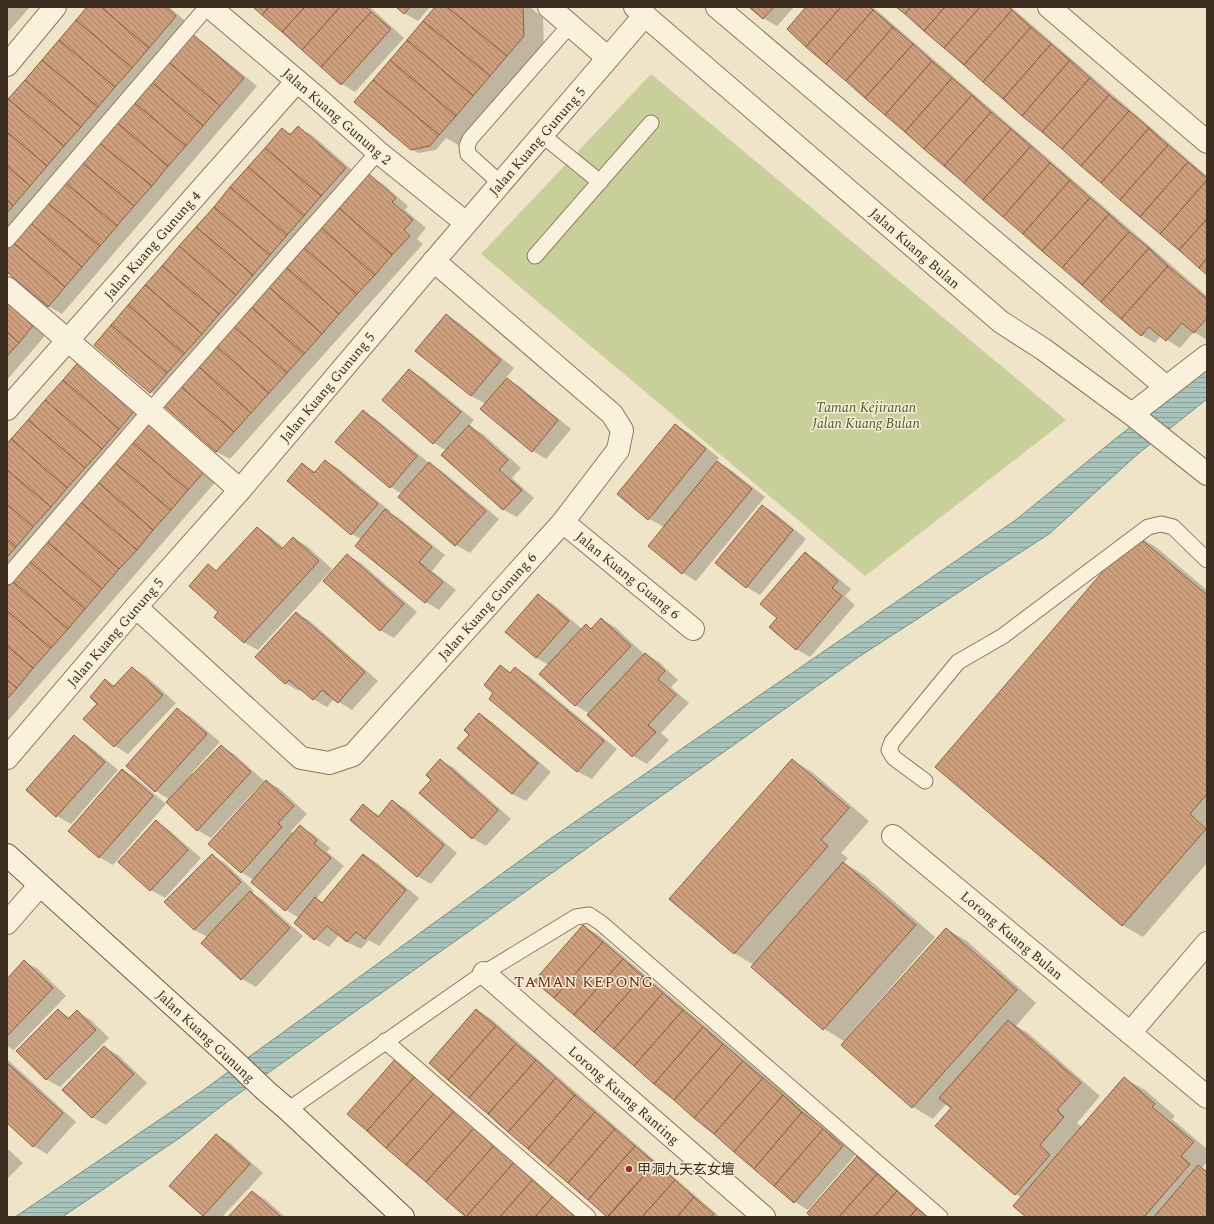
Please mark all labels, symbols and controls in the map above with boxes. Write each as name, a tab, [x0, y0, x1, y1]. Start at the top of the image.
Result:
street label: Jalan Kuang Gunung 2	[277, 63, 396, 170]
street label: Jalan Kuang Gunung 5	[484, 82, 591, 201]
street label: Jalan Kuang Gunung 4	[99, 186, 206, 305]
street label: Jalan Kuang Bulan	[865, 203, 965, 294]
street label: Jalan Kuang Gunung 5	[275, 327, 380, 447]
park label: Taman Kejiranan Jalan Kuang Bulan	[811, 397, 920, 434]
street label: Jalan Kuang Guang 6	[571, 526, 685, 624]
street label: Jalan Kuang Gunung 6	[433, 548, 542, 665]
street label: Jalan Kuang Gunung 5	[62, 573, 169, 692]
street label: Lorong Kuang Bulan	[956, 886, 1068, 985]
district label: TAMAN KEPONG	[514, 971, 654, 994]
street label: Jalan Kuang Gunung	[152, 985, 260, 1088]
street label: Lorong Kuang Ranting	[563, 1041, 684, 1150]
place label: 甲洞九天玄女壇	[637, 1159, 735, 1180]
marker: 甲洞九天玄女壇	[624, 1164, 634, 1174]

